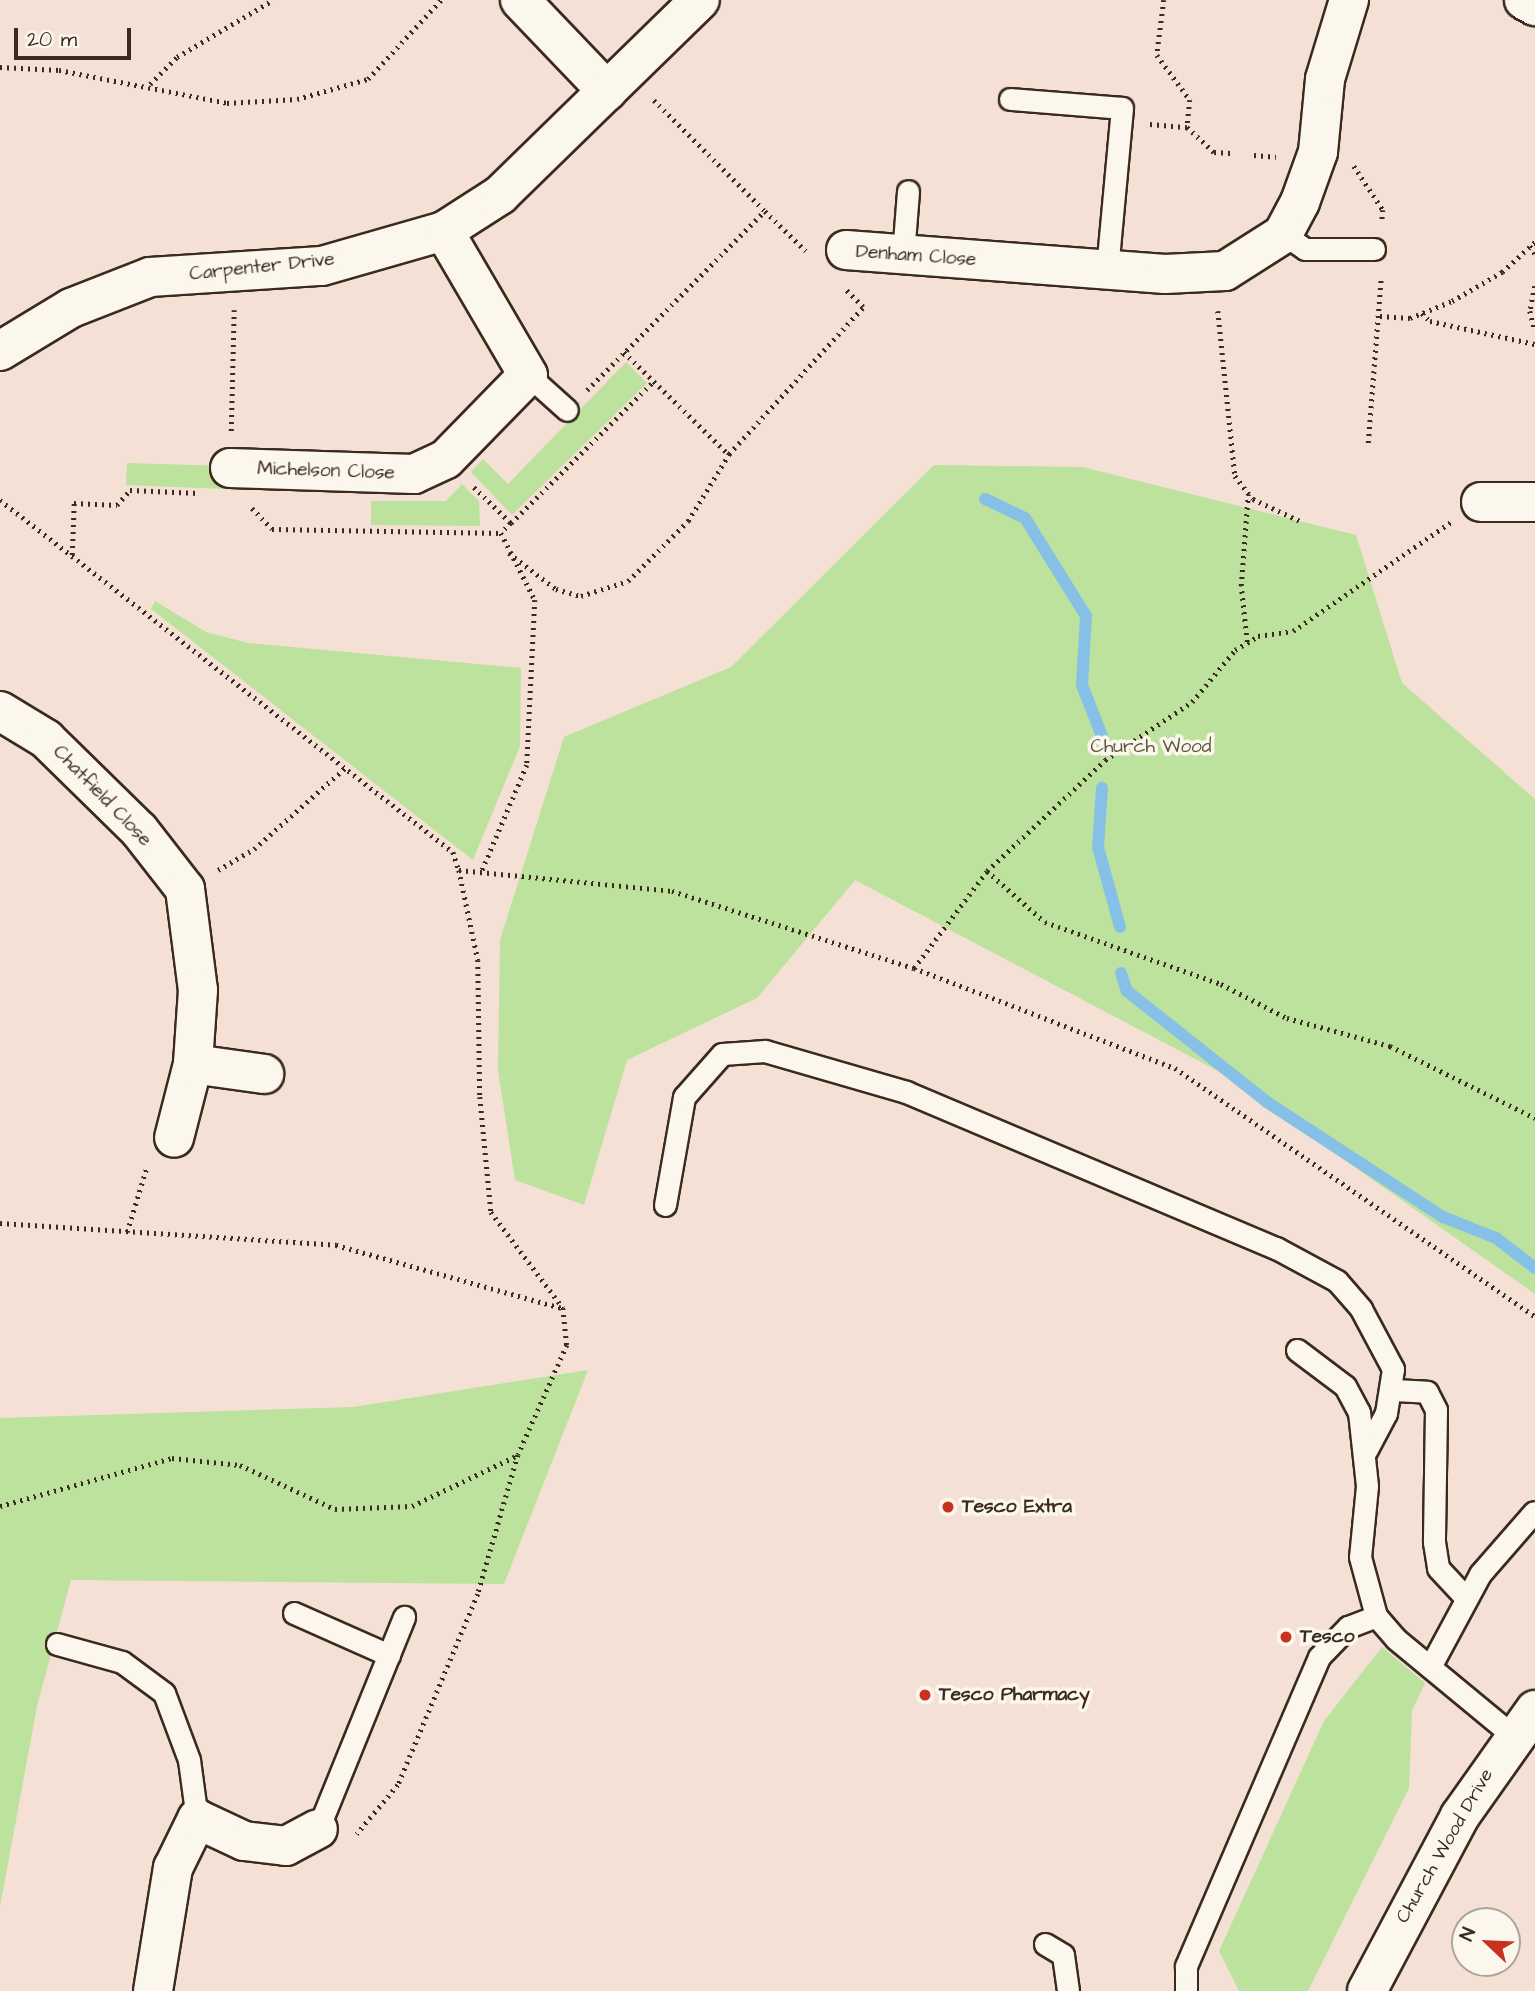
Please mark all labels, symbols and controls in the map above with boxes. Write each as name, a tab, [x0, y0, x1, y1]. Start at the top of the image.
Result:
scale bar	[18, 14, 135, 58]
text: 20 m	[27, 25, 77, 54]
street label: Denham Close	[855, 240, 977, 272]
street label: Carpenter Drive	[188, 248, 336, 286]
street label: Michelson Close	[257, 457, 395, 485]
park label: Church Wood	[1090, 736, 1212, 758]
street label: Chatfield Close	[48, 741, 156, 851]
place label: Tesco Extra	[962, 1496, 1072, 1518]
marker: Tesco Extra	[940, 1499, 956, 1515]
place label: Tesco	[1300, 1626, 1354, 1648]
marker: Tesco	[1278, 1629, 1294, 1645]
place label: Tesco Pharmacy	[939, 1684, 1090, 1706]
marker: Tesco Pharmacy	[917, 1687, 933, 1703]
street label: Church Wood Drive	[1392, 1765, 1498, 1927]
north arrow	[1451, 1907, 1521, 1977]
text: N	[1453, 1924, 1483, 1945]

